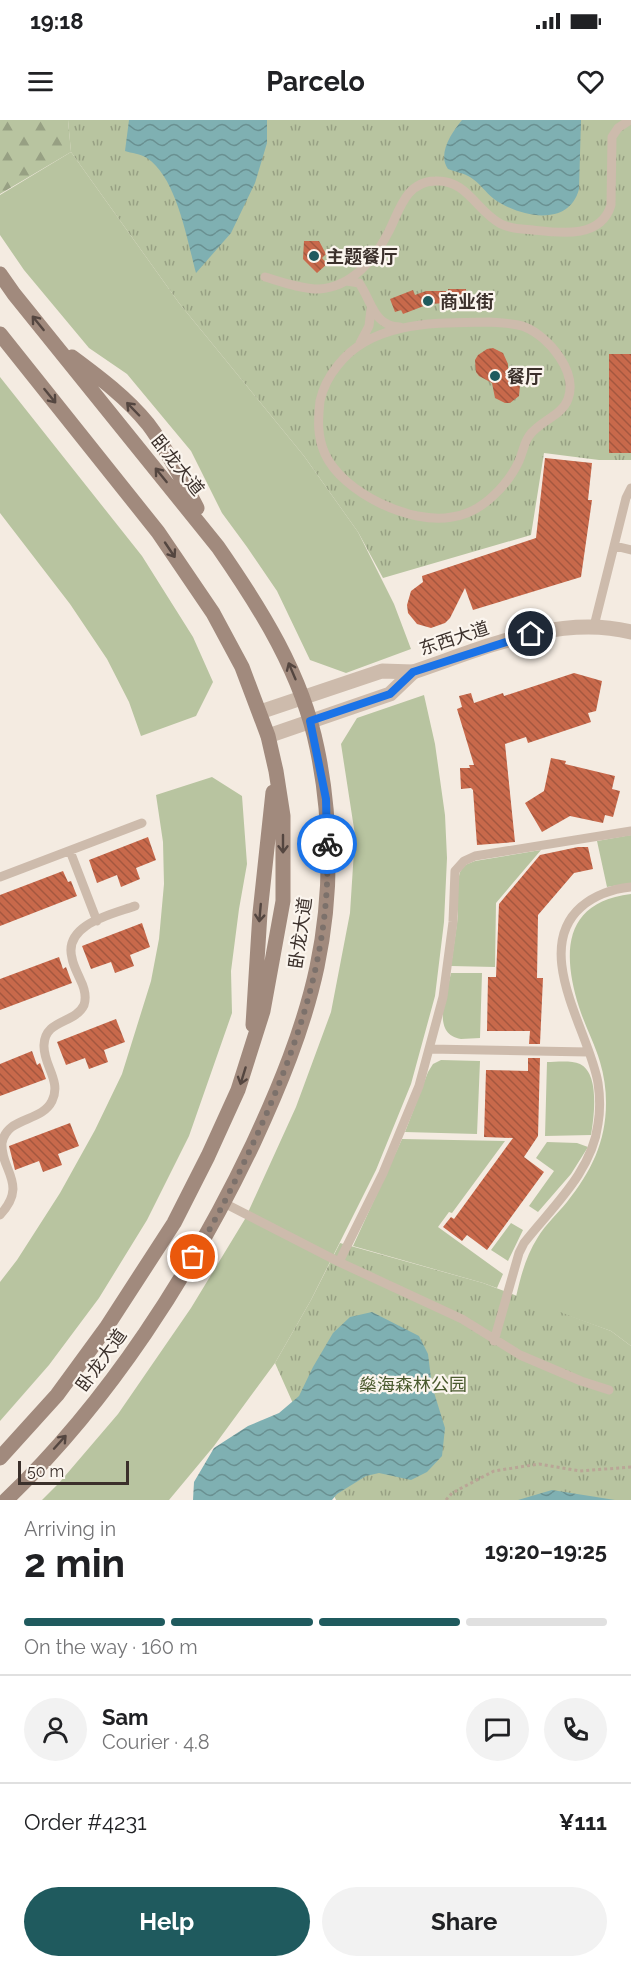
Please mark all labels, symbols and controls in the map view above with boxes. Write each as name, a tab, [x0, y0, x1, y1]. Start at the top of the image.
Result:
text: 19:18	[30, 8, 83, 34]
icon: menu	[24, 65, 57, 98]
icon: heart	[574, 65, 607, 98]
text: Parcelo	[266, 66, 365, 97]
place label: 主题餐厅	[326, 246, 398, 267]
marker: 主题餐厅	[307, 249, 321, 263]
place label: 商业街	[440, 291, 494, 312]
marker: 商业街	[421, 294, 435, 308]
one-way arrow	[31, 316, 44, 332]
place label: 餐厅	[507, 366, 543, 387]
marker: 餐厅	[488, 369, 502, 383]
one-way arrow	[43, 388, 56, 404]
one-way arrow	[125, 401, 140, 416]
street label: 卧龙大道	[147, 430, 209, 500]
one-way arrow	[154, 468, 168, 483]
one-way arrow	[164, 541, 176, 557]
pin	[505, 608, 556, 659]
street label: 东西大道	[417, 617, 491, 659]
icon: home	[514, 617, 547, 650]
one-way arrow	[285, 663, 297, 681]
courier	[297, 814, 357, 874]
icon: bike	[311, 828, 344, 861]
one-way arrow	[277, 833, 289, 853]
street label: 卧龙大道	[285, 896, 315, 970]
one-way arrow	[254, 902, 265, 922]
one-way arrow	[237, 1066, 248, 1085]
pin	[167, 1231, 218, 1282]
icon: bag	[176, 1240, 209, 1273]
street label: 卧龙大道	[71, 1325, 131, 1395]
park label: 燊海森林公园	[359, 1374, 467, 1395]
one-way arrow	[53, 1435, 67, 1450]
scale bar	[18, 1458, 129, 1486]
text: 50 m	[27, 1462, 64, 1481]
text: Arriving in	[24, 1517, 116, 1541]
text: 19:20–19:25	[485, 1538, 607, 1564]
text: 2 min	[24, 1540, 125, 1586]
text: On the way · 160 m	[24, 1635, 198, 1659]
button: person	[24, 1698, 87, 1761]
button: chat	[466, 1698, 529, 1761]
button: phone	[544, 1698, 607, 1761]
text: Sam	[102, 1704, 149, 1730]
text: Courier · 4.8	[102, 1730, 210, 1754]
text: Order #4231	[24, 1809, 147, 1835]
text: ¥111	[559, 1809, 607, 1835]
button: Help	[24, 1887, 310, 1956]
button: Share	[322, 1887, 607, 1956]

